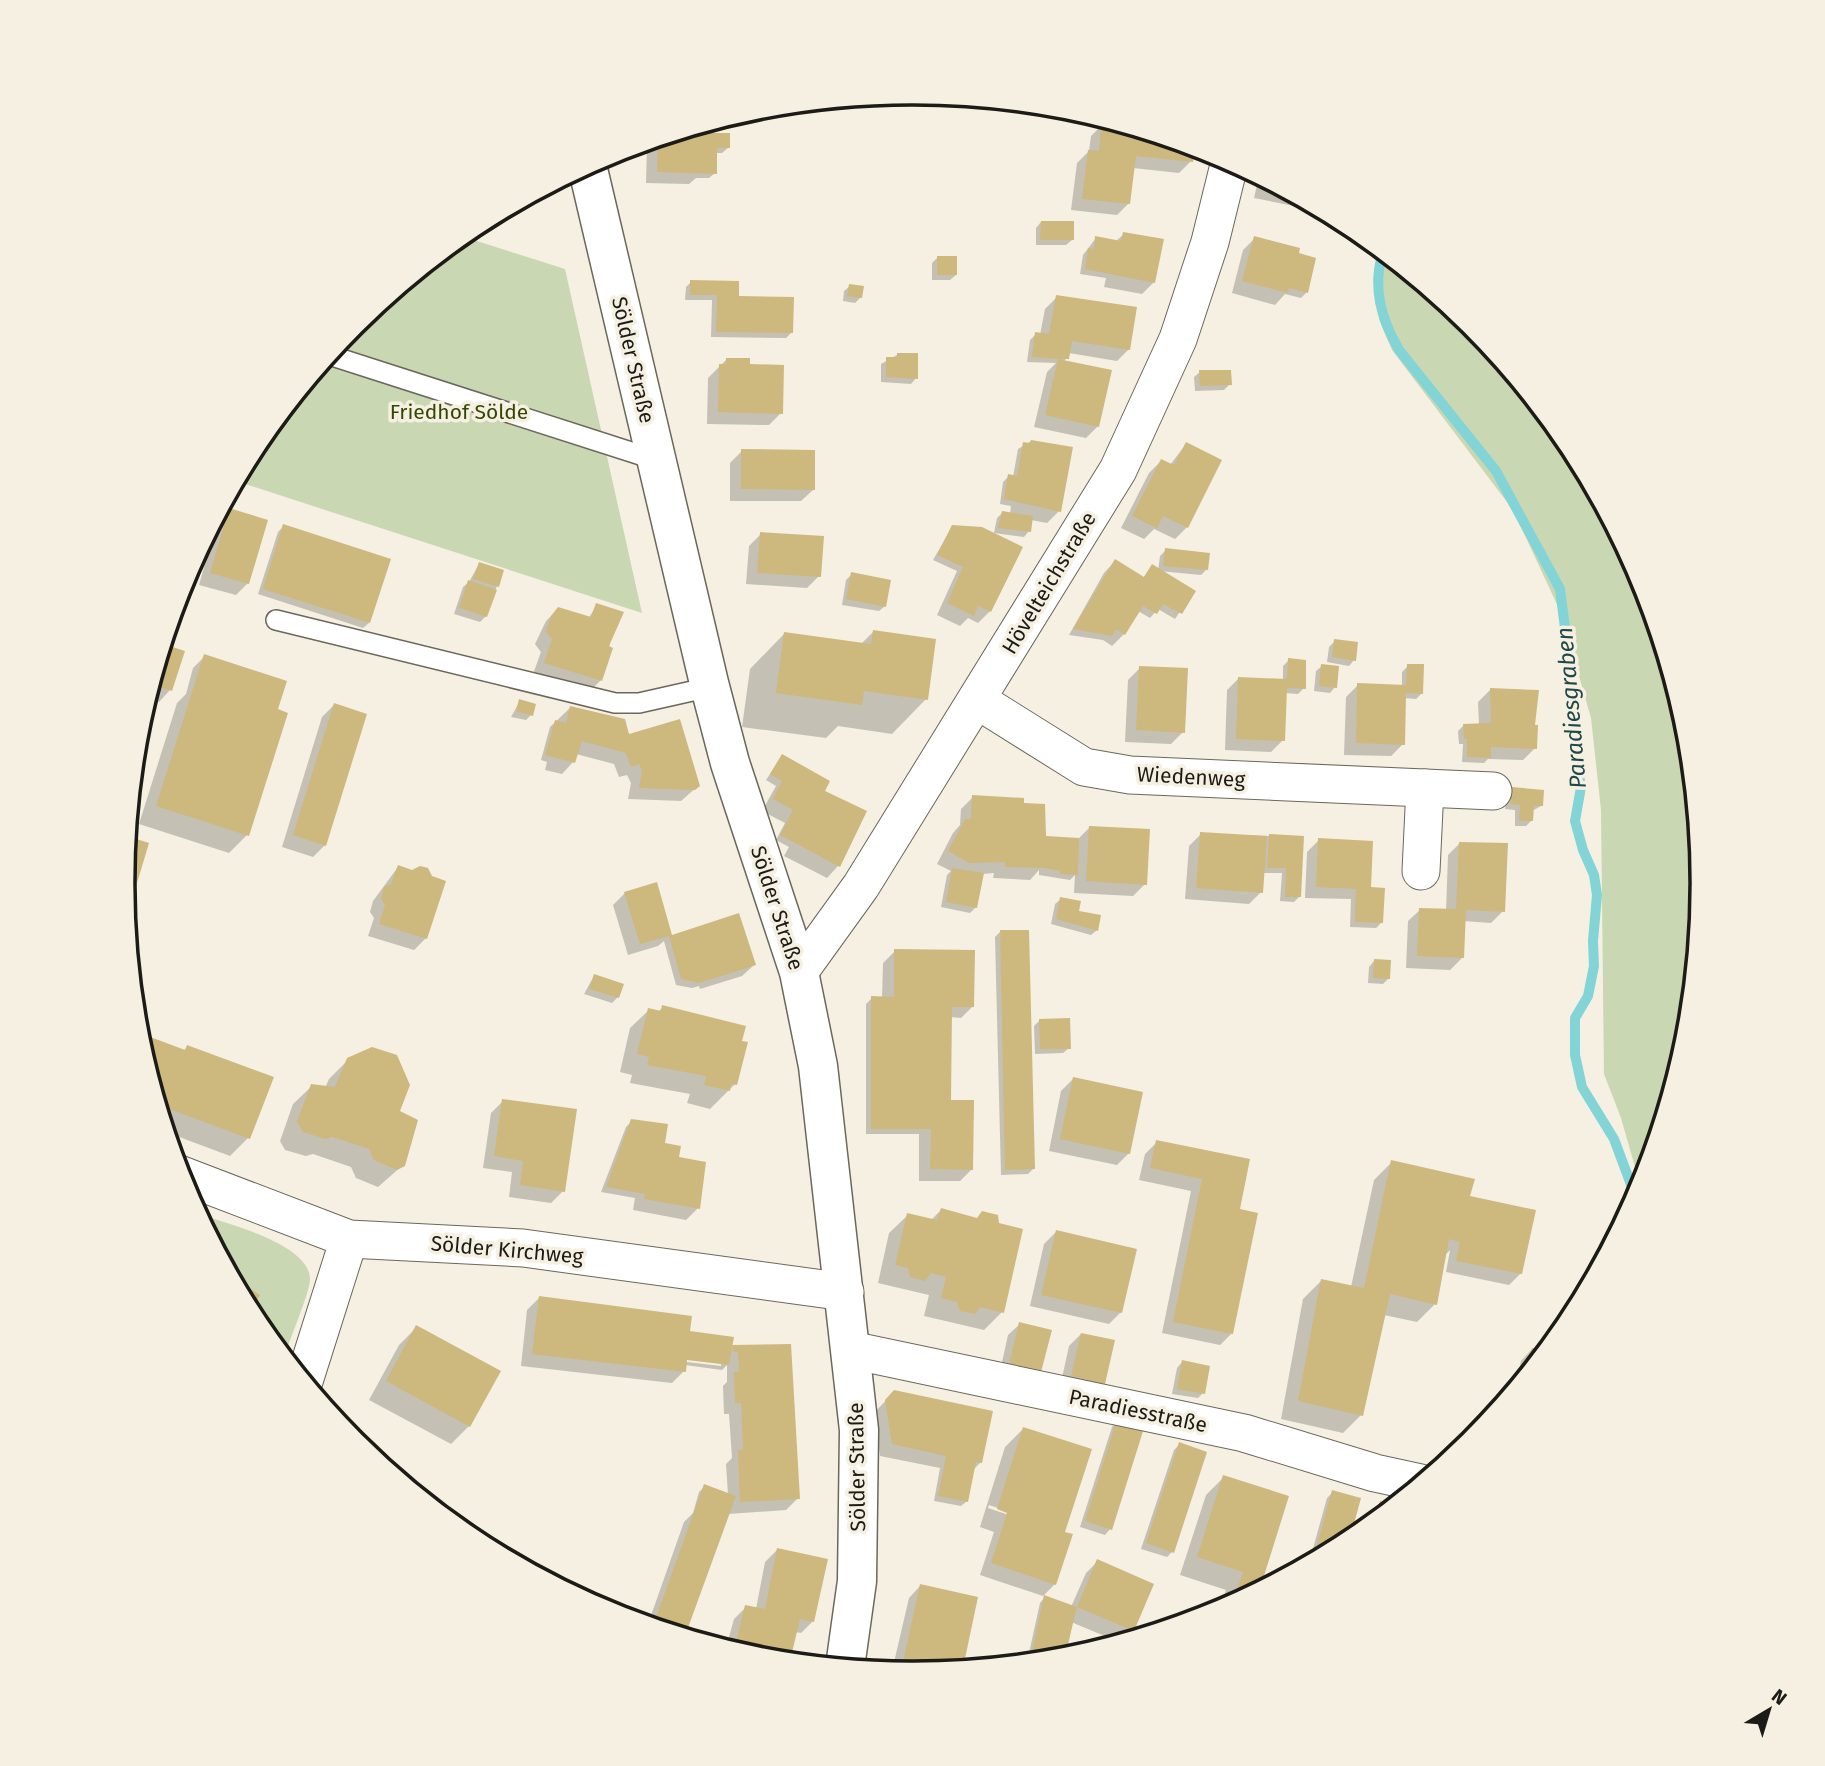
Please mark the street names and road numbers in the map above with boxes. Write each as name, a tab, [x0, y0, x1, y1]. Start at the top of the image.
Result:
street label: Sölder Straße	[606, 294, 660, 426]
street label: Hövelteichstraße	[996, 507, 1102, 659]
street label: Wiedenweg	[1136, 761, 1246, 793]
street label: Sölder Straße	[745, 843, 809, 973]
street label: Sölder Kirchweg	[430, 1230, 584, 1270]
street label: Paradiesstraße	[1066, 1384, 1210, 1438]
street label: Sölder Straße	[843, 1402, 871, 1532]

